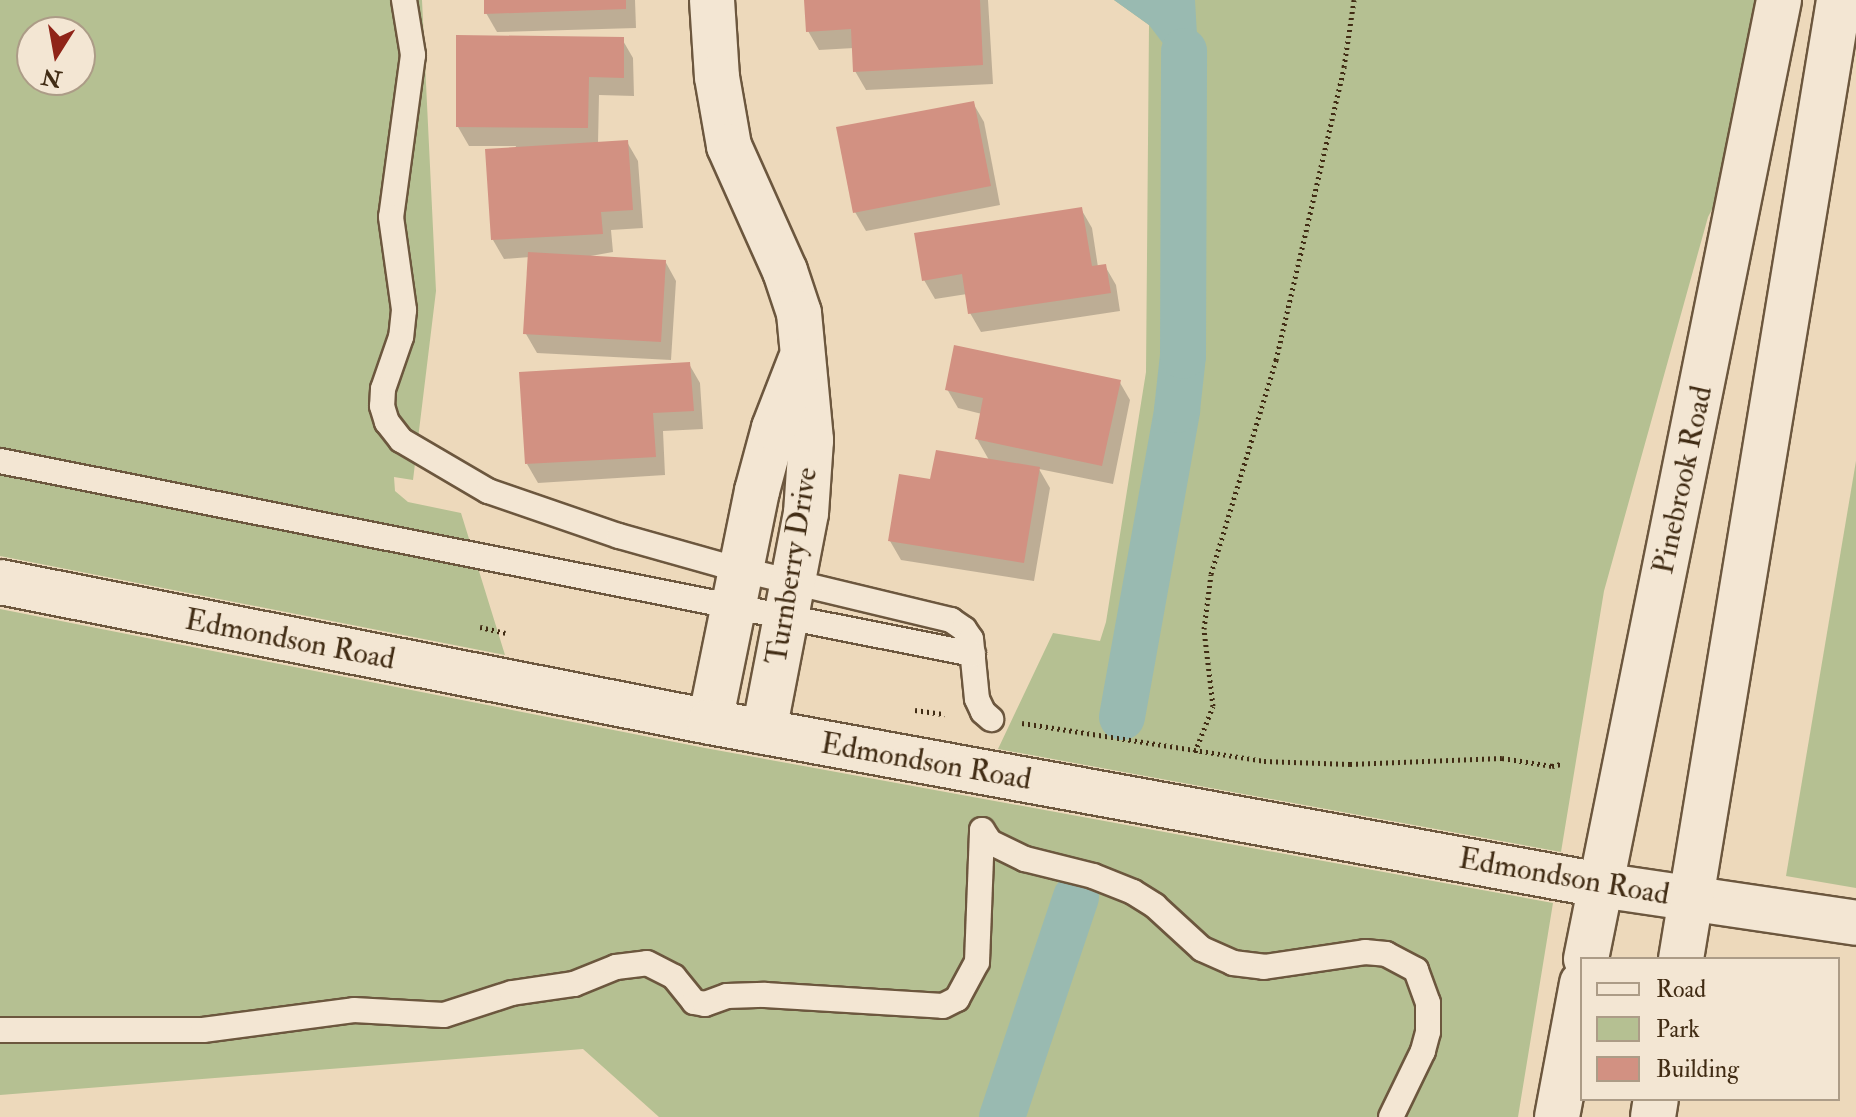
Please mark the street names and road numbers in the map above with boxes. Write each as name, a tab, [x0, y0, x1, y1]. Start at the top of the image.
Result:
street label: Pinebrook Road	[1646, 383, 1720, 577]
street label: Turnberry Drive	[759, 465, 825, 667]
street label: Edmondson Road	[182, 602, 398, 678]
street label: Edmondson Road	[818, 726, 1034, 798]
street label: Edmondson Road	[1456, 841, 1672, 913]

